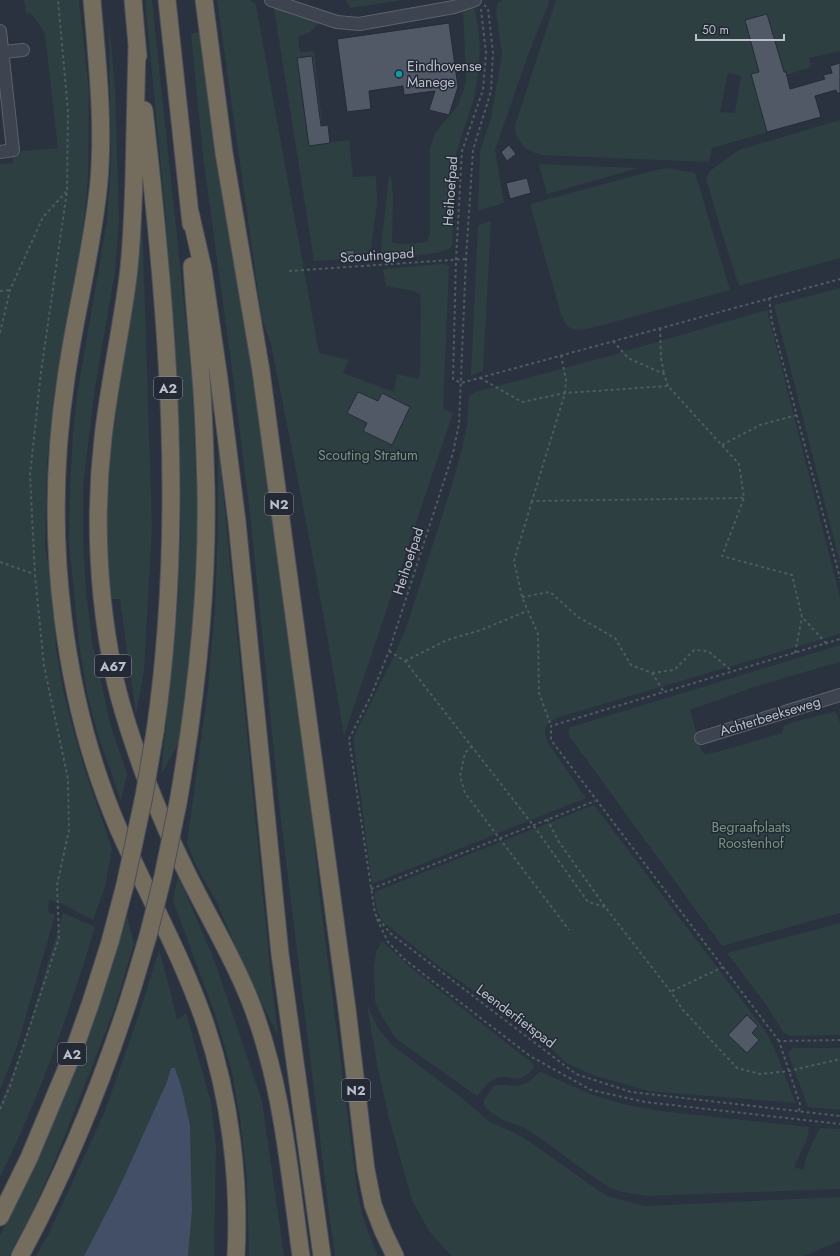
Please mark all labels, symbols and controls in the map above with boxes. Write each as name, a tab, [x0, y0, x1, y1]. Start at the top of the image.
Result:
scale bar	[696, 16, 784, 42]
text: 50 m	[702, 21, 729, 39]
place label: Eindhovense Manege	[407, 56, 482, 92]
marker: Eindhovense Manege	[394, 69, 404, 79]
street label: Heihoefpad	[438, 156, 462, 226]
street label: Scoutingpad	[339, 242, 415, 268]
road number: A2	[154, 377, 182, 399]
park label: Scouting Stratum	[318, 445, 418, 465]
road number: N2	[265, 493, 293, 515]
street label: Heihoefpad	[388, 525, 428, 597]
road number: A67	[95, 655, 131, 677]
street label: Achterbeekseweg	[717, 691, 823, 741]
park label: Begraafplaats Roostenhof	[712, 817, 791, 853]
street label: Leenderfietspad	[472, 980, 560, 1052]
road number: A2	[58, 1043, 86, 1065]
road number: N2	[342, 1079, 370, 1101]

